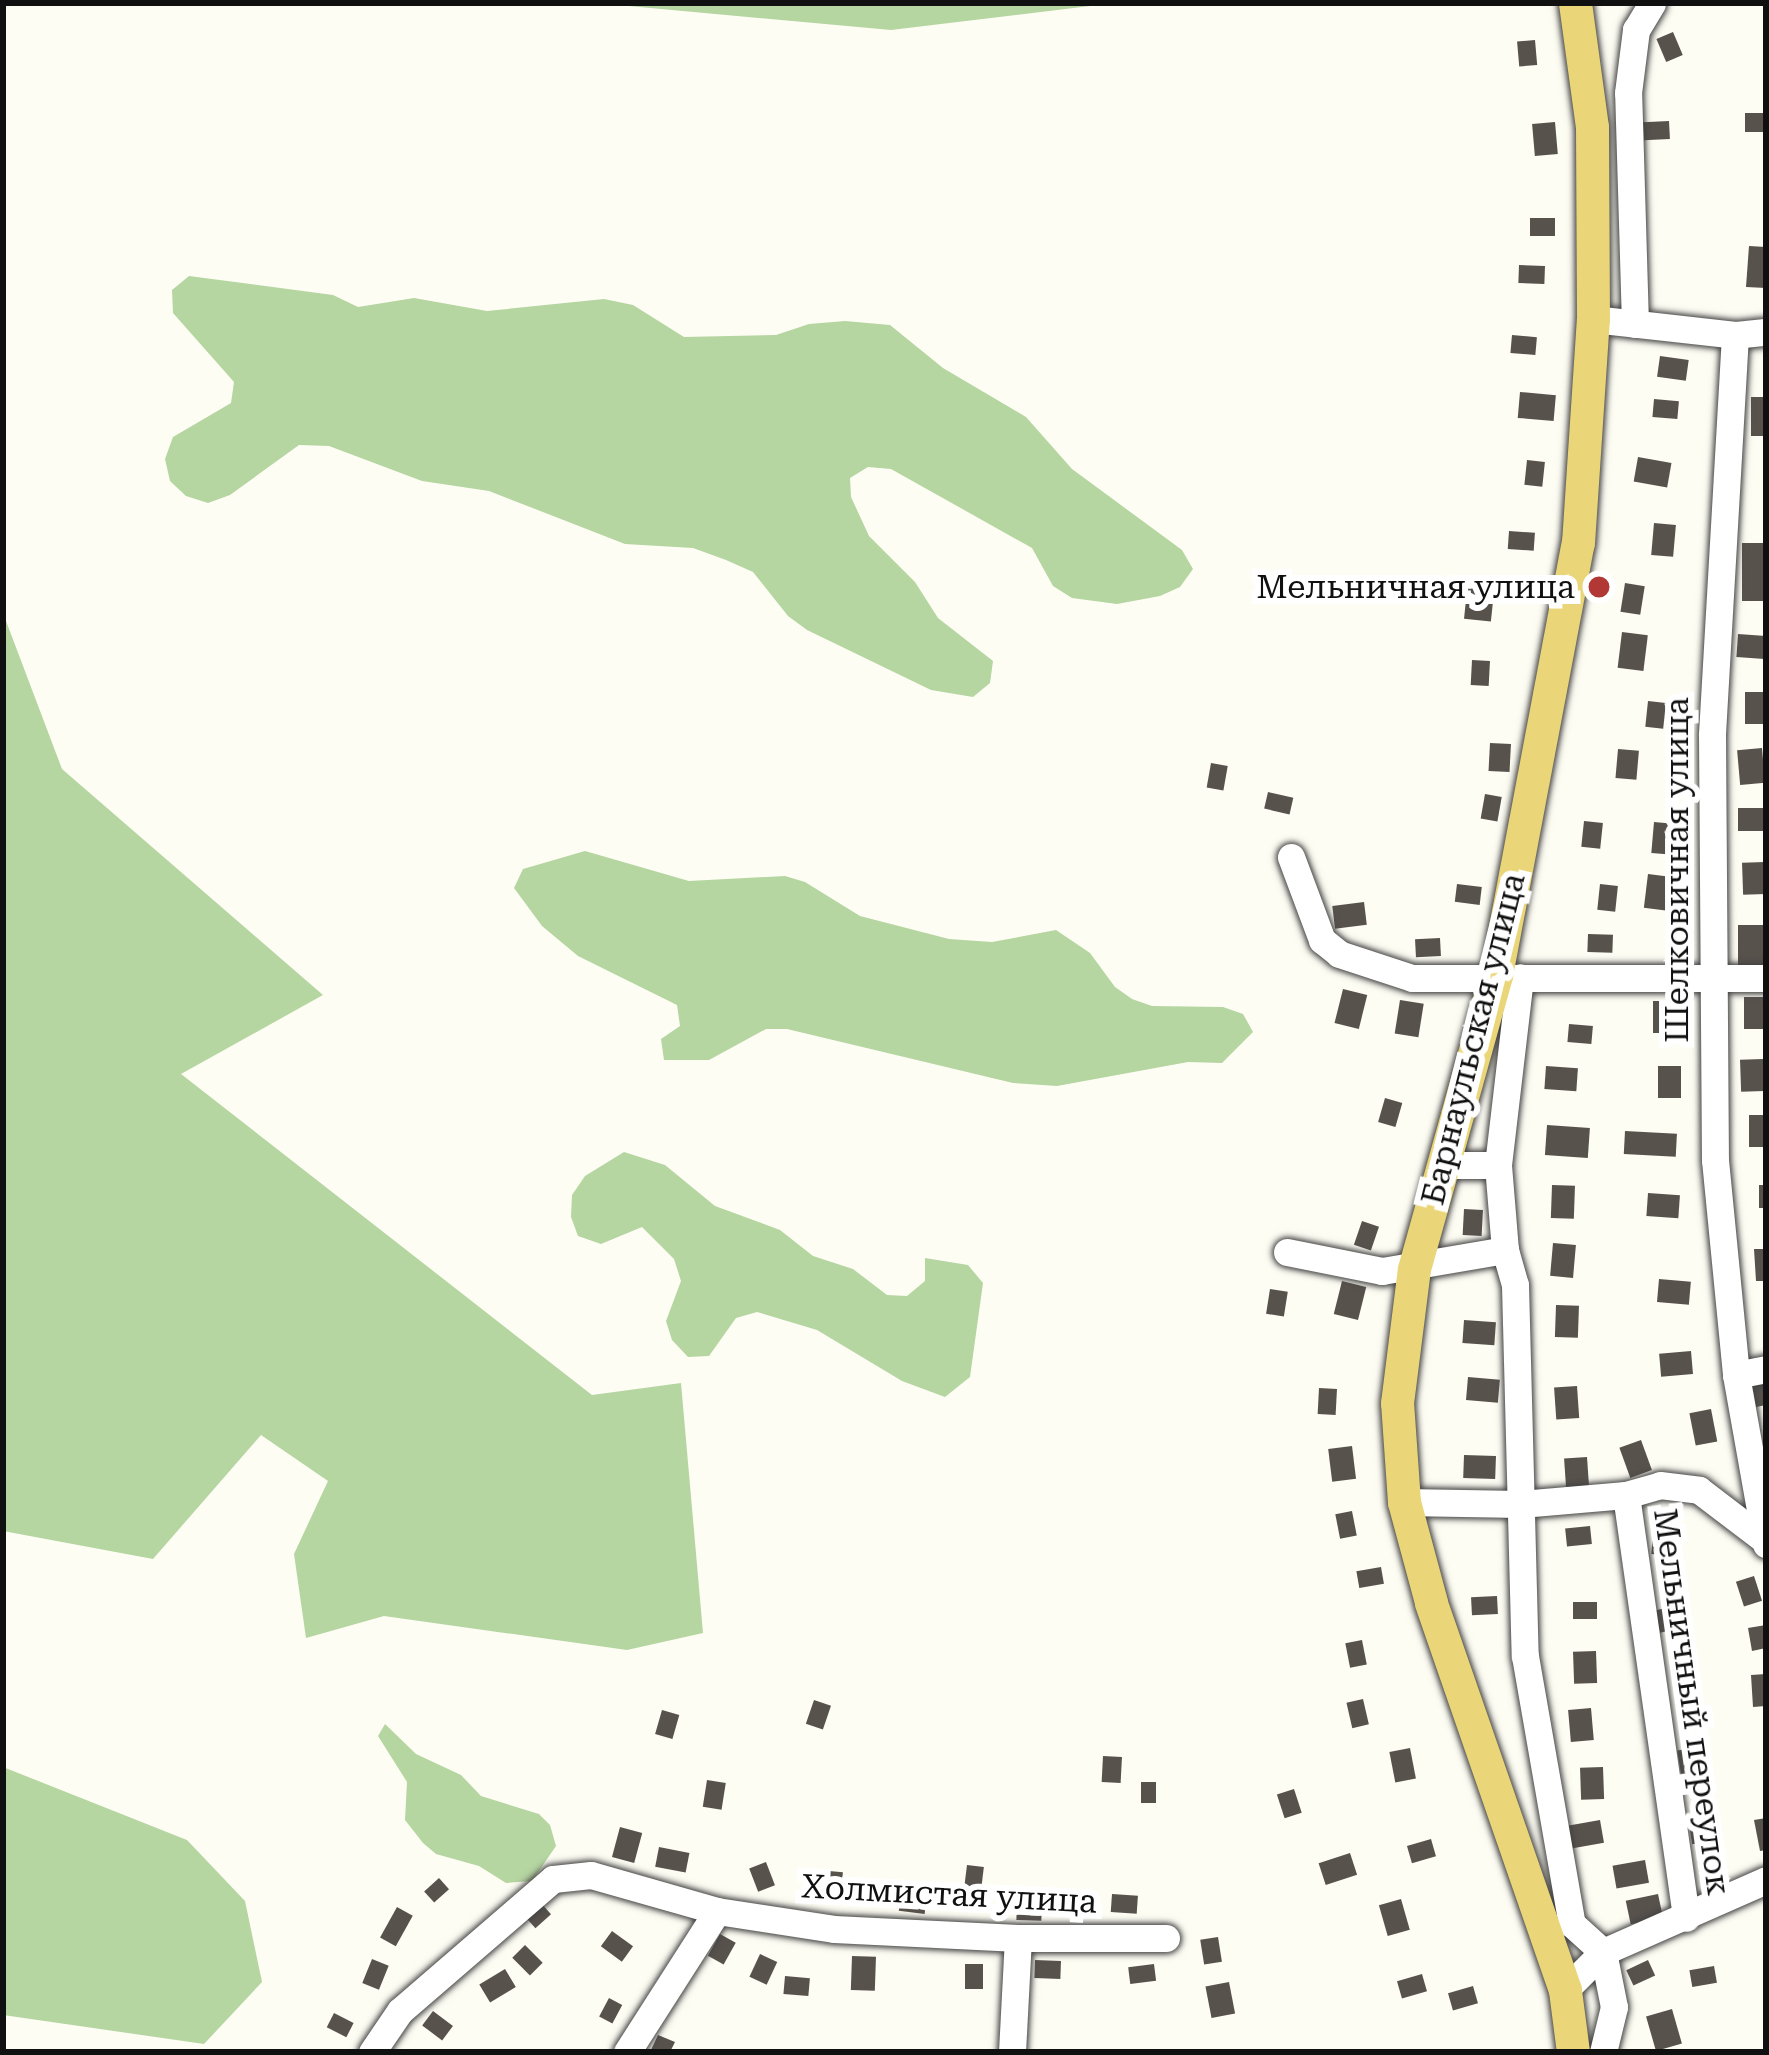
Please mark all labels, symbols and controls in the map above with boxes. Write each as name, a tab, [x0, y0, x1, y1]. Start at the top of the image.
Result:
place label: Мельничная улица	[1256, 567, 1575, 607]
marker: Мельничная улица	[1586, 574, 1612, 600]
street label: Шелковичная улица	[1657, 697, 1697, 1043]
street label: Барнаульская улица	[1413, 869, 1533, 1209]
street label: Мельничный переулок	[1645, 1506, 1739, 1898]
street label: Холмистая улица	[800, 1866, 1098, 1922]

